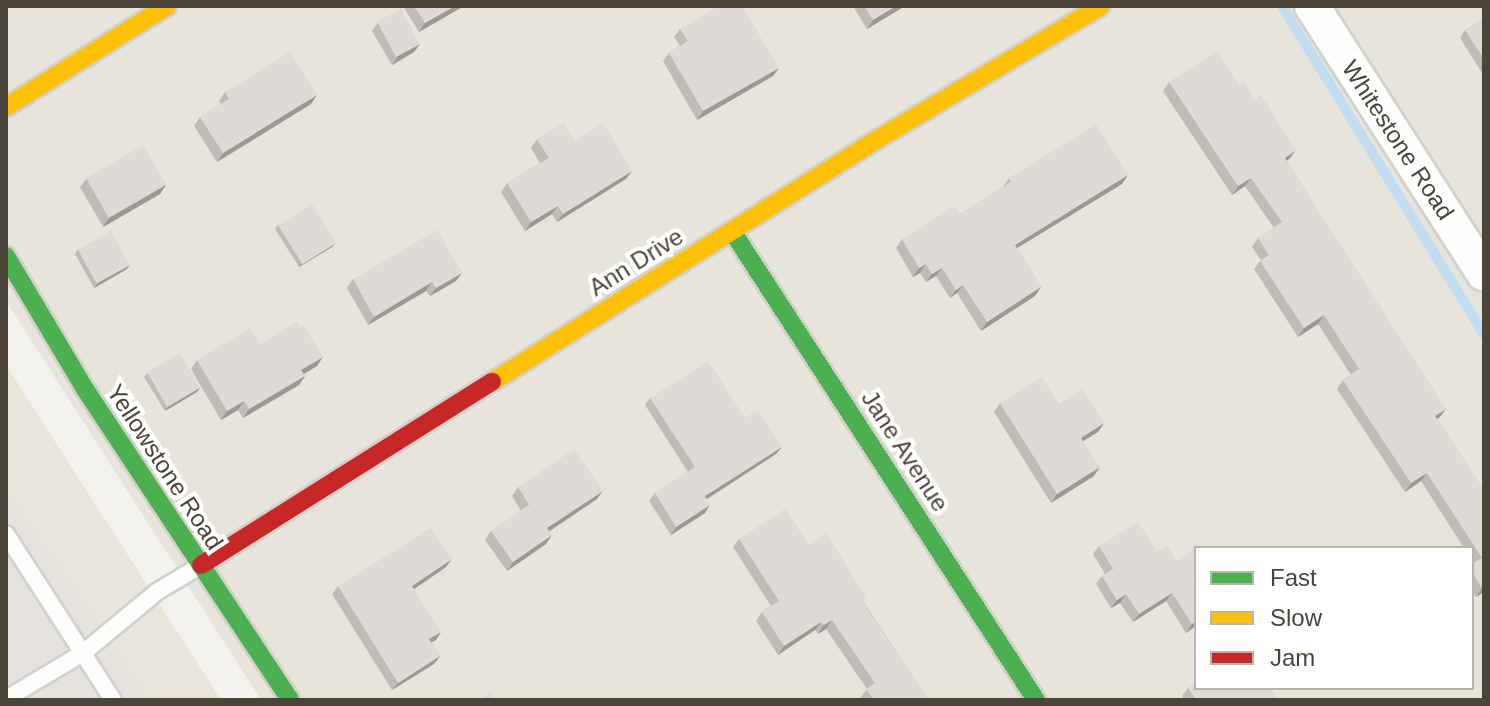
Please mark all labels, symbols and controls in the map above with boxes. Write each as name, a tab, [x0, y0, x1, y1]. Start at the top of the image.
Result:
street label: Whitestone Road	[1336, 55, 1460, 225]
street label: Ann Drive	[584, 222, 688, 302]
street label: Yellowstone Road	[101, 379, 229, 555]
street label: Jane Avenue	[855, 385, 955, 517]
legend	[1194, 546, 1474, 690]
text: Fast	[1270, 564, 1317, 591]
text: Slow	[1270, 604, 1322, 631]
text: Jam	[1270, 644, 1315, 671]

